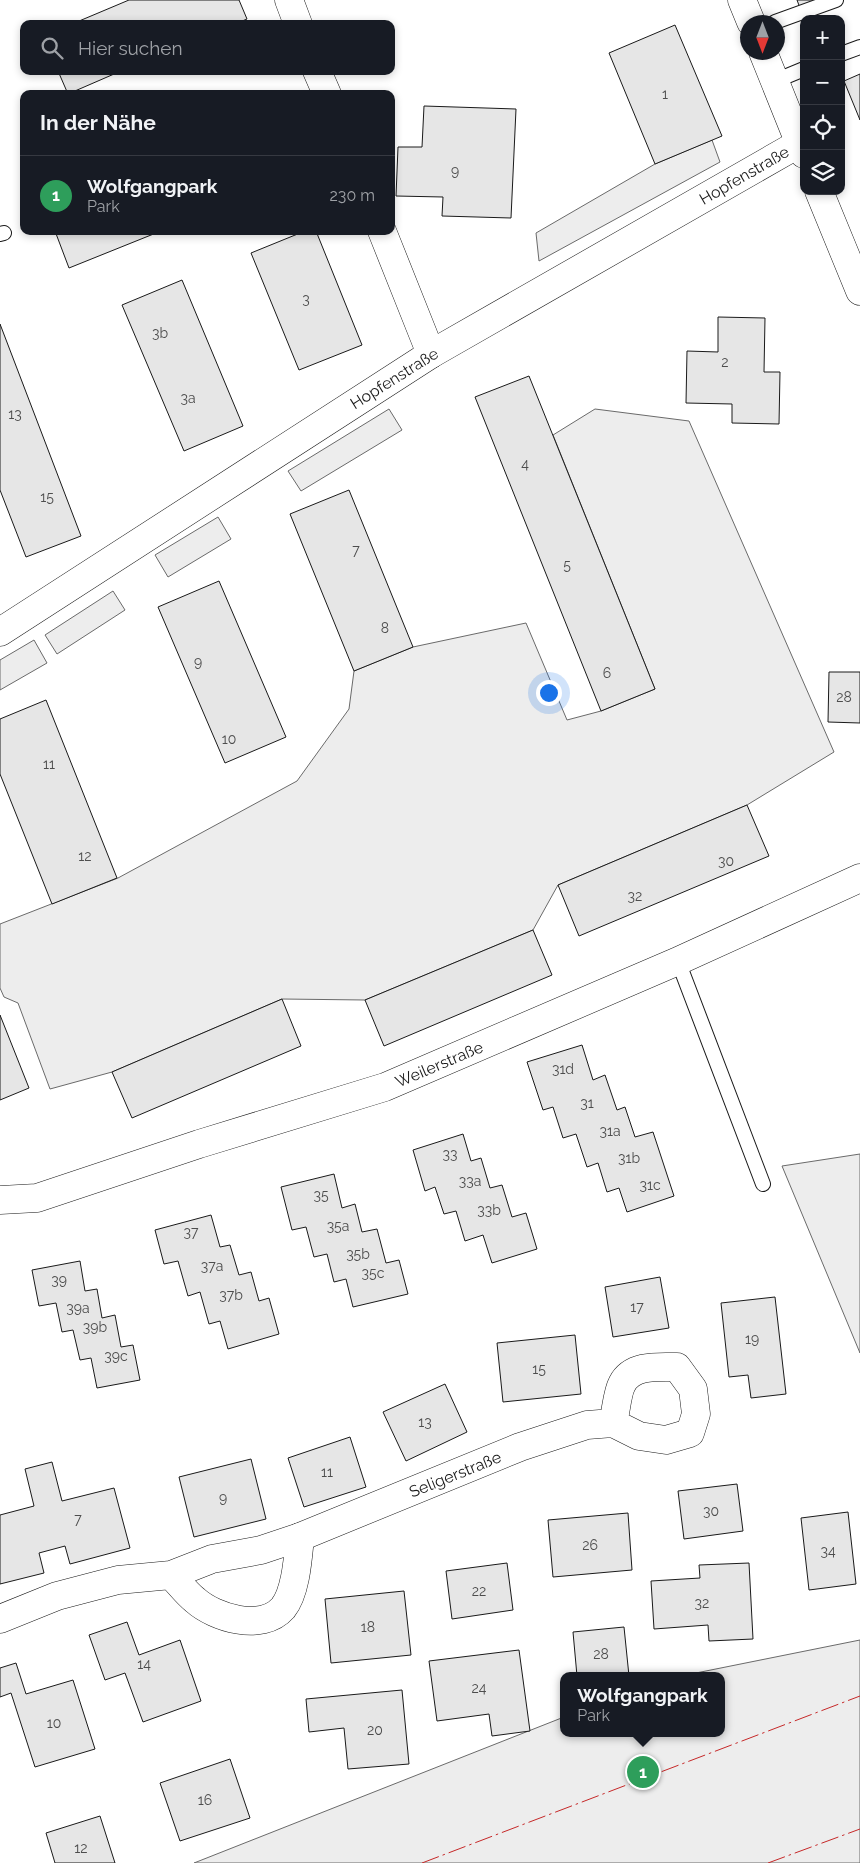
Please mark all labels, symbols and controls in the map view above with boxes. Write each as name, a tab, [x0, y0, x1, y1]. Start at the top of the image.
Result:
north arrow	[740, 15, 785, 60]
map controls	[800, 15, 845, 195]
button: +	[800, 15, 845, 60]
search box	[20, 20, 395, 75]
icon: search	[38, 34, 66, 62]
text: Hier suchen	[78, 37, 183, 59]
button: −	[800, 60, 845, 105]
house number: 1	[662, 86, 668, 102]
button: locate	[800, 105, 845, 150]
text: In der Nähe	[40, 110, 156, 135]
street label: Hopfenstraße	[696, 142, 792, 209]
button: layers	[800, 150, 845, 195]
house number: 9	[451, 163, 459, 179]
text: Wolfgangpark	[87, 175, 217, 197]
text: 1	[52, 186, 60, 205]
text: 230 m	[330, 186, 375, 205]
text: Park	[87, 197, 120, 216]
house number: 3	[302, 291, 310, 307]
house number: 3b	[152, 325, 168, 341]
street label: Hopfenstraße	[347, 344, 442, 413]
house number: 2	[721, 354, 729, 370]
house number: 3a	[180, 390, 196, 406]
house number: 13	[8, 406, 22, 422]
house number: 4	[521, 456, 529, 472]
house number: 15	[40, 489, 54, 505]
house number: 7	[352, 542, 360, 558]
house number: 5	[563, 557, 571, 573]
house number: 8	[381, 620, 389, 636]
house number: 9	[194, 654, 202, 670]
house number: 6	[603, 665, 611, 681]
your location	[536, 680, 562, 706]
house number: 28	[836, 689, 852, 705]
house number: 10	[222, 731, 236, 747]
house number: 11	[43, 756, 55, 772]
house number: 12	[78, 848, 92, 864]
house number: 30	[718, 853, 734, 869]
house number: 32	[628, 888, 642, 904]
street label: Weilerstraße	[392, 1037, 486, 1091]
house number: 31d	[552, 1061, 574, 1077]
house number: 31	[580, 1095, 594, 1111]
house number: 31a	[599, 1123, 621, 1139]
house number: 33	[443, 1146, 457, 1162]
house number: 31b	[618, 1150, 640, 1166]
house number: 33a	[459, 1173, 481, 1189]
house number: 31c	[639, 1177, 661, 1193]
house number: 35	[313, 1187, 329, 1203]
house number: 33b	[477, 1202, 501, 1218]
house number: 35a	[327, 1218, 349, 1234]
house number: 37	[184, 1224, 199, 1240]
house number: 35b	[346, 1246, 370, 1262]
house number: 37a	[201, 1258, 223, 1274]
house number: 35c	[362, 1265, 385, 1281]
house number: 39	[51, 1272, 67, 1288]
house number: 37b	[219, 1287, 243, 1303]
house number: 17	[630, 1299, 644, 1315]
house number: 39a	[66, 1300, 90, 1316]
house number: 39b	[83, 1319, 108, 1335]
house number: 19	[745, 1331, 759, 1347]
house number: 39c	[104, 1348, 128, 1364]
house number: 15	[532, 1361, 546, 1377]
house number: 13	[418, 1414, 432, 1430]
street label: Seligerstraße	[406, 1447, 504, 1502]
house number: 11	[321, 1464, 333, 1480]
house number: 9	[219, 1490, 227, 1506]
house number: 30	[703, 1503, 719, 1519]
house number: 7	[74, 1511, 82, 1527]
house number: 26	[582, 1537, 598, 1553]
house number: 34	[820, 1543, 836, 1559]
house number: 22	[472, 1583, 486, 1599]
house number: 32	[695, 1595, 709, 1611]
house number: 18	[361, 1619, 375, 1635]
house number: 28	[593, 1646, 609, 1662]
house number: 14	[137, 1656, 151, 1672]
popup	[560, 1672, 725, 1737]
house number: 24	[472, 1680, 487, 1696]
text: Wolfgangpark	[577, 1684, 708, 1706]
text: Park	[577, 1706, 610, 1725]
house number: 10	[47, 1715, 61, 1731]
house number: 20	[367, 1722, 383, 1738]
pin: 1	[627, 1753, 659, 1791]
house number: 16	[198, 1792, 212, 1808]
house number: 12	[74, 1840, 88, 1856]

